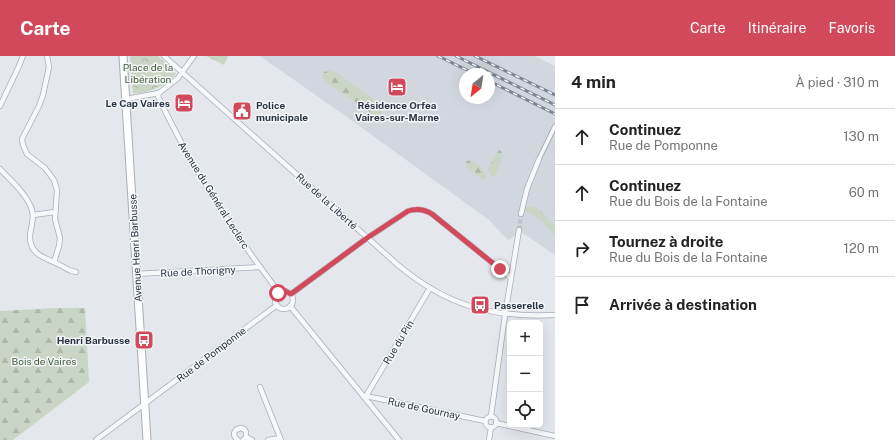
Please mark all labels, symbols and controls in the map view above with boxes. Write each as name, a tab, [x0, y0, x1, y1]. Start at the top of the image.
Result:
text: Carte	[20, 17, 70, 39]
text: Carte	[690, 20, 726, 36]
text: Itinéraire	[748, 20, 806, 36]
text: Favoris	[828, 20, 875, 36]
park label: Place de la Libération	[123, 61, 173, 85]
north arrow	[459, 68, 495, 104]
text: 4 min	[571, 72, 616, 92]
text: À pied · 310 m	[795, 75, 879, 90]
hotel icon: Résidence Orfea Vaires-sur-Marne	[386, 76, 408, 98]
hotel icon: Le Cap Vaires	[173, 92, 195, 114]
place label: Le Cap Vaires	[105, 97, 170, 109]
place label: Police municipale	[256, 99, 308, 123]
place label: Résidence Orfea Vaires-sur-Marne	[355, 99, 439, 123]
public building icon: Police municipale	[231, 100, 253, 122]
text: Continuez	[609, 121, 681, 138]
icon: ahead	[571, 126, 593, 148]
text: 130 m	[843, 129, 879, 144]
text: Rue de Pomponne	[609, 138, 718, 153]
street label: Avenue du Général Leclerc	[176, 139, 252, 251]
street label: Rue de la Liberté	[294, 170, 360, 232]
text: Continuez	[609, 177, 681, 194]
icon: ahead	[571, 182, 593, 204]
text: 60 m	[849, 185, 879, 200]
street label: Avenue Henri Barbusse	[126, 193, 144, 302]
text: Rue du Bois de la Fontaine	[609, 194, 768, 209]
text: Tournez à droite	[609, 233, 723, 250]
icon: right	[571, 238, 593, 260]
text: 120 m	[844, 241, 879, 256]
text: Rue du Bois de la Fontaine	[609, 250, 768, 265]
route end	[491, 260, 509, 278]
street label: Rue de Thorigny	[160, 263, 237, 279]
route start	[269, 284, 287, 302]
bus stop icon: Passerelle	[469, 294, 491, 316]
icon: arrive	[571, 294, 593, 316]
text: Arrivée à destination	[609, 296, 757, 313]
place label: Passerelle	[494, 299, 544, 311]
street label: Rue du Pin	[380, 318, 416, 366]
map controls	[507, 320, 543, 428]
button: +	[507, 320, 543, 356]
street label: Rue de Pomponne	[174, 324, 248, 384]
bus stop icon: Henri Barbusse	[133, 329, 155, 351]
place label: Henri Barbusse	[57, 334, 130, 346]
park label: Bois de Vaires	[12, 355, 76, 367]
button: −	[507, 356, 543, 392]
button: locate	[507, 392, 543, 428]
street label: Rue de Gournay	[387, 394, 462, 422]

